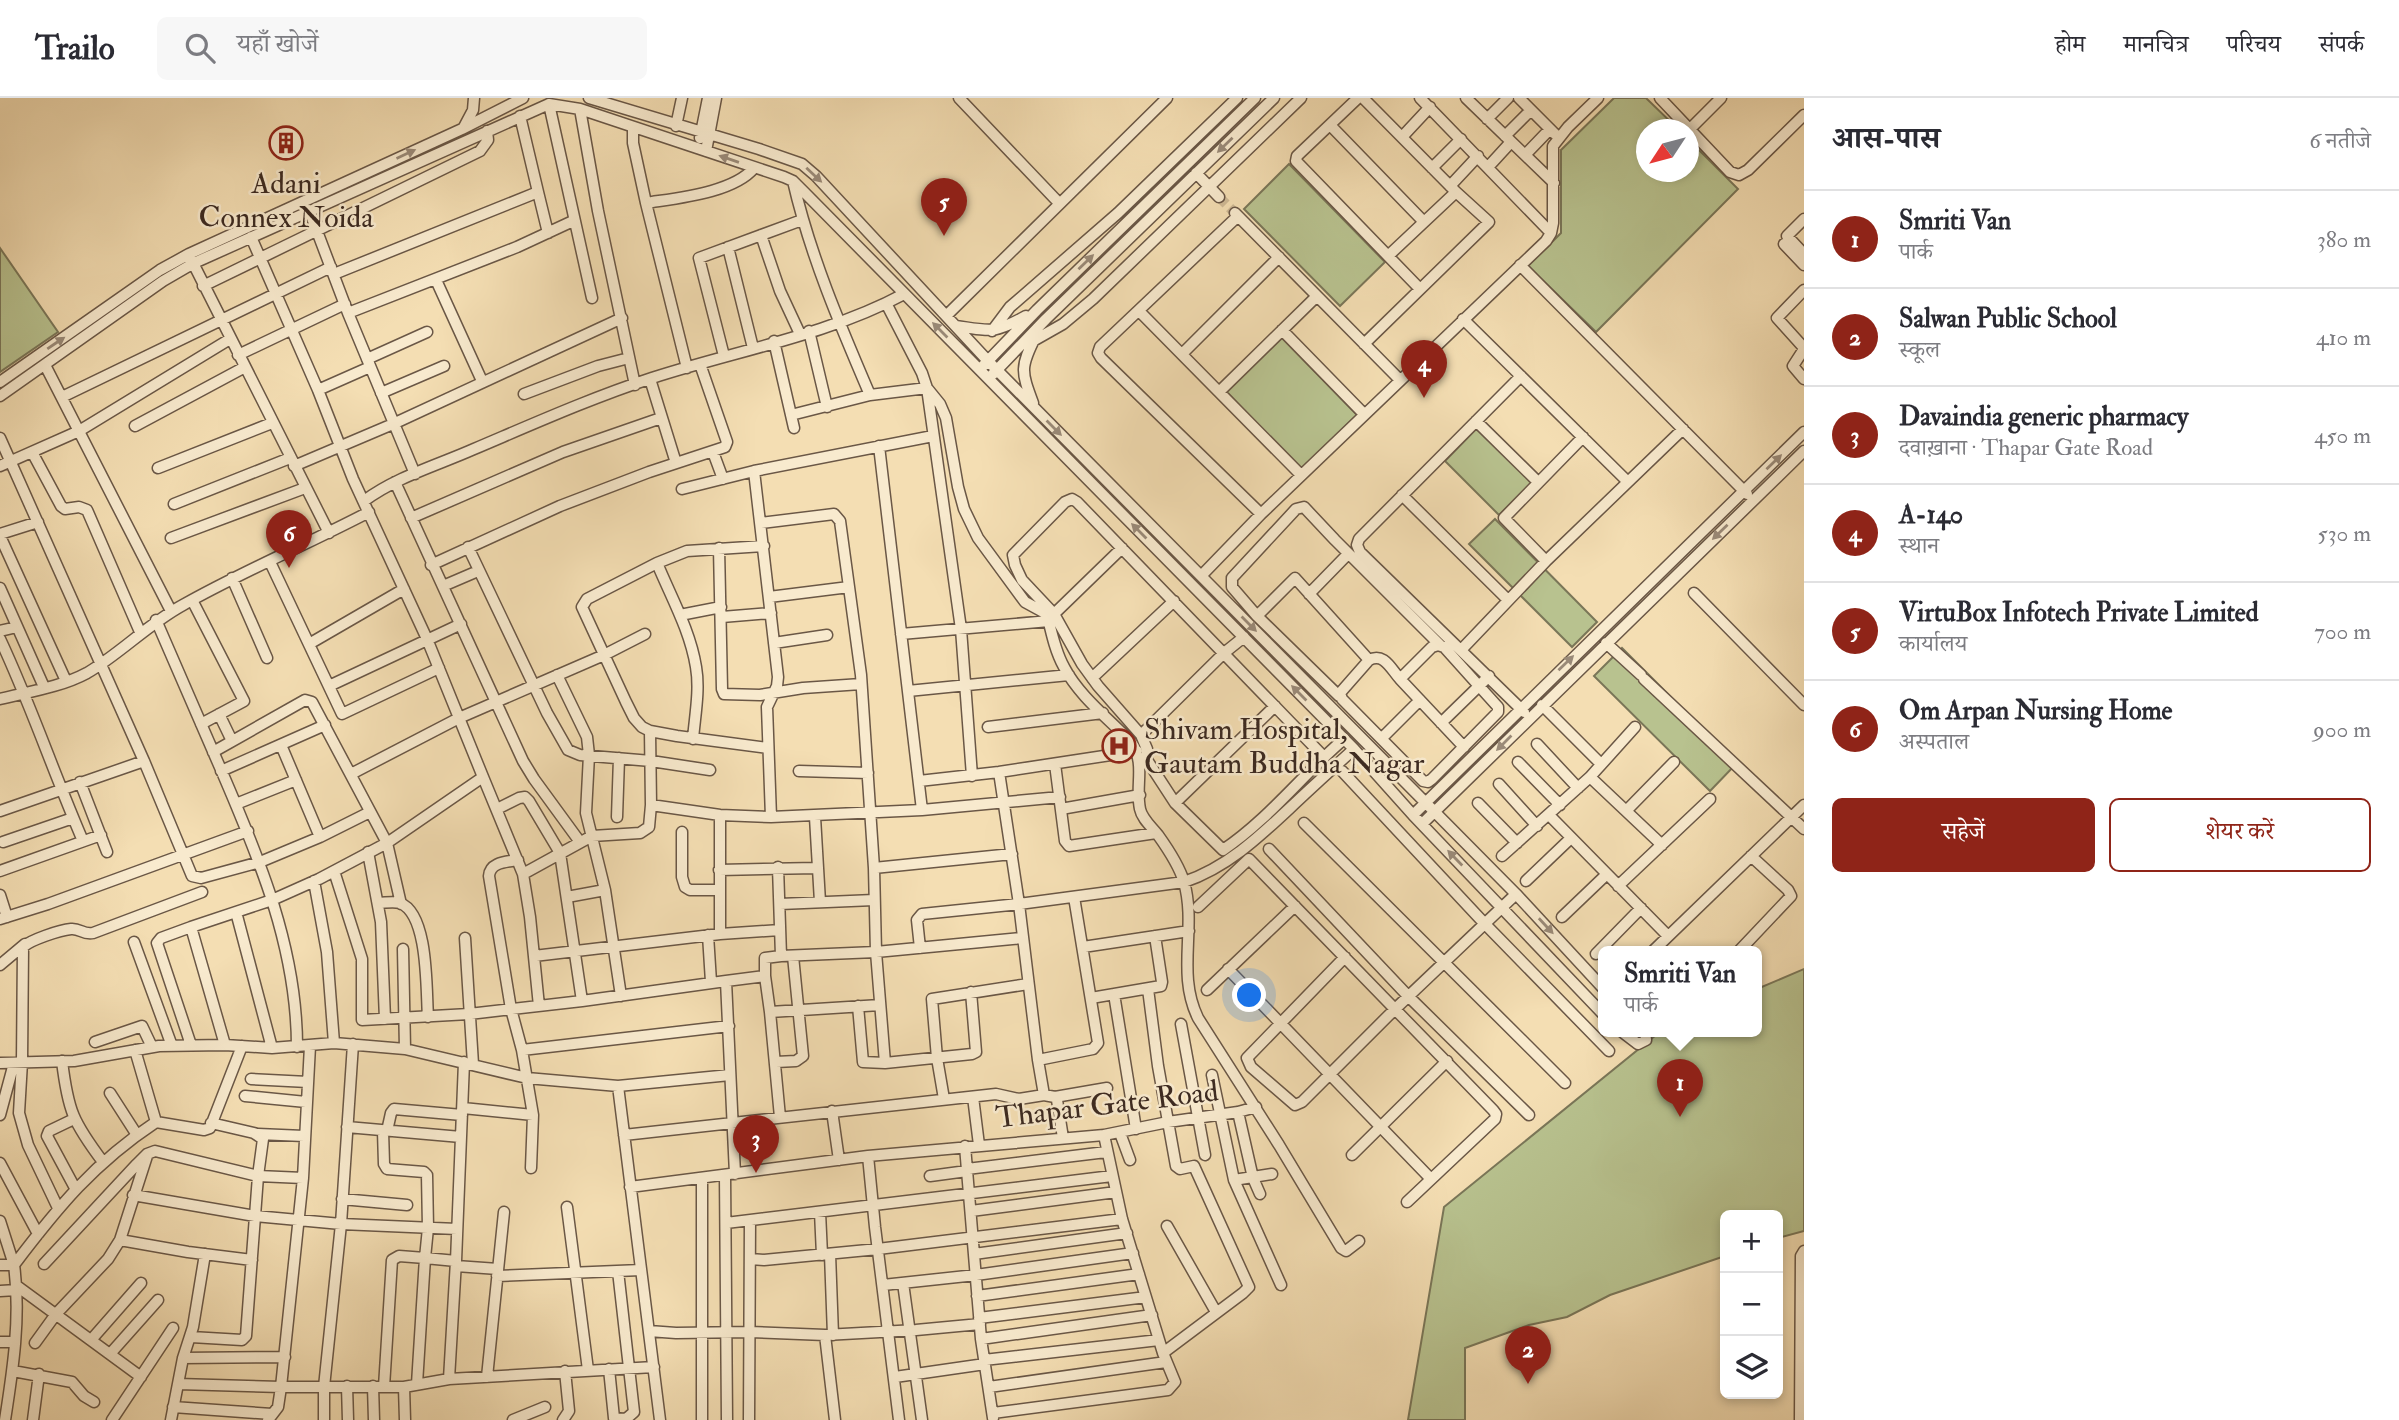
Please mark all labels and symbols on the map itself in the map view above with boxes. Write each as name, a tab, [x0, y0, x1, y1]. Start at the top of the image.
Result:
north arrow	[1636, 119, 1699, 182]
building icon: Adani Connex Noida	[267, 124, 305, 162]
one-way arrow	[1216, 137, 1233, 154]
one-way arrow	[396, 148, 416, 160]
one-way arrow	[719, 153, 740, 164]
place label: Adani Connex Noida	[199, 165, 374, 236]
one-way arrow	[805, 167, 823, 183]
pin: 5	[921, 178, 967, 236]
one-way arrow	[1077, 255, 1094, 271]
one-way arrow	[932, 321, 949, 338]
one-way arrow	[47, 336, 65, 350]
pin: 4	[1401, 340, 1447, 398]
one-way arrow	[1046, 420, 1063, 437]
one-way arrow	[1765, 454, 1782, 470]
pin: 6	[266, 510, 312, 568]
one-way arrow	[1131, 523, 1147, 539]
one-way arrow	[1712, 524, 1729, 540]
one-way arrow	[1240, 616, 1257, 633]
one-way arrow	[1557, 656, 1574, 672]
one-way arrow	[1291, 685, 1307, 702]
place label: Shivam Hospital, Gautam Buddha Nagar	[1144, 711, 1424, 782]
hospital icon: Shivam Hospital, Gautam Buddha Nagar	[1100, 727, 1138, 765]
one-way arrow	[1496, 734, 1513, 751]
one-way arrow	[1447, 849, 1463, 867]
one-way arrow	[1537, 917, 1553, 934]
your location	[1232, 978, 1266, 1012]
pin: 1	[1657, 1059, 1703, 1117]
street label: Thapar Gate Road	[994, 1072, 1221, 1137]
pin: 3	[733, 1115, 779, 1173]
pin: 2	[1505, 1326, 1551, 1384]

